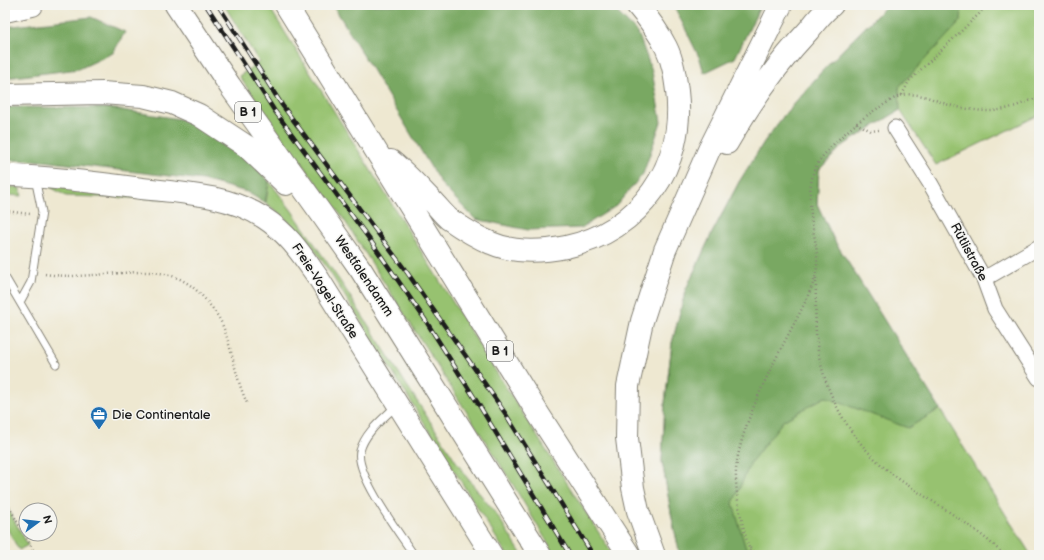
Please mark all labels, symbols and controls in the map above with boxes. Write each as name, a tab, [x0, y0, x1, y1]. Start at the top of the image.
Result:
road number: B 1	[235, 102, 261, 122]
street label: Rütlistraße	[947, 220, 991, 284]
street label: Westfalendamm	[331, 232, 397, 320]
street label: Freie-Vogel-Straße	[288, 240, 362, 342]
road number: B 1	[487, 341, 513, 361]
office icon: Die Continentale	[89, 405, 109, 430]
place label: Die Continentale	[112, 407, 211, 423]
north arrow	[18, 502, 58, 542]
text: N	[40, 514, 55, 525]

